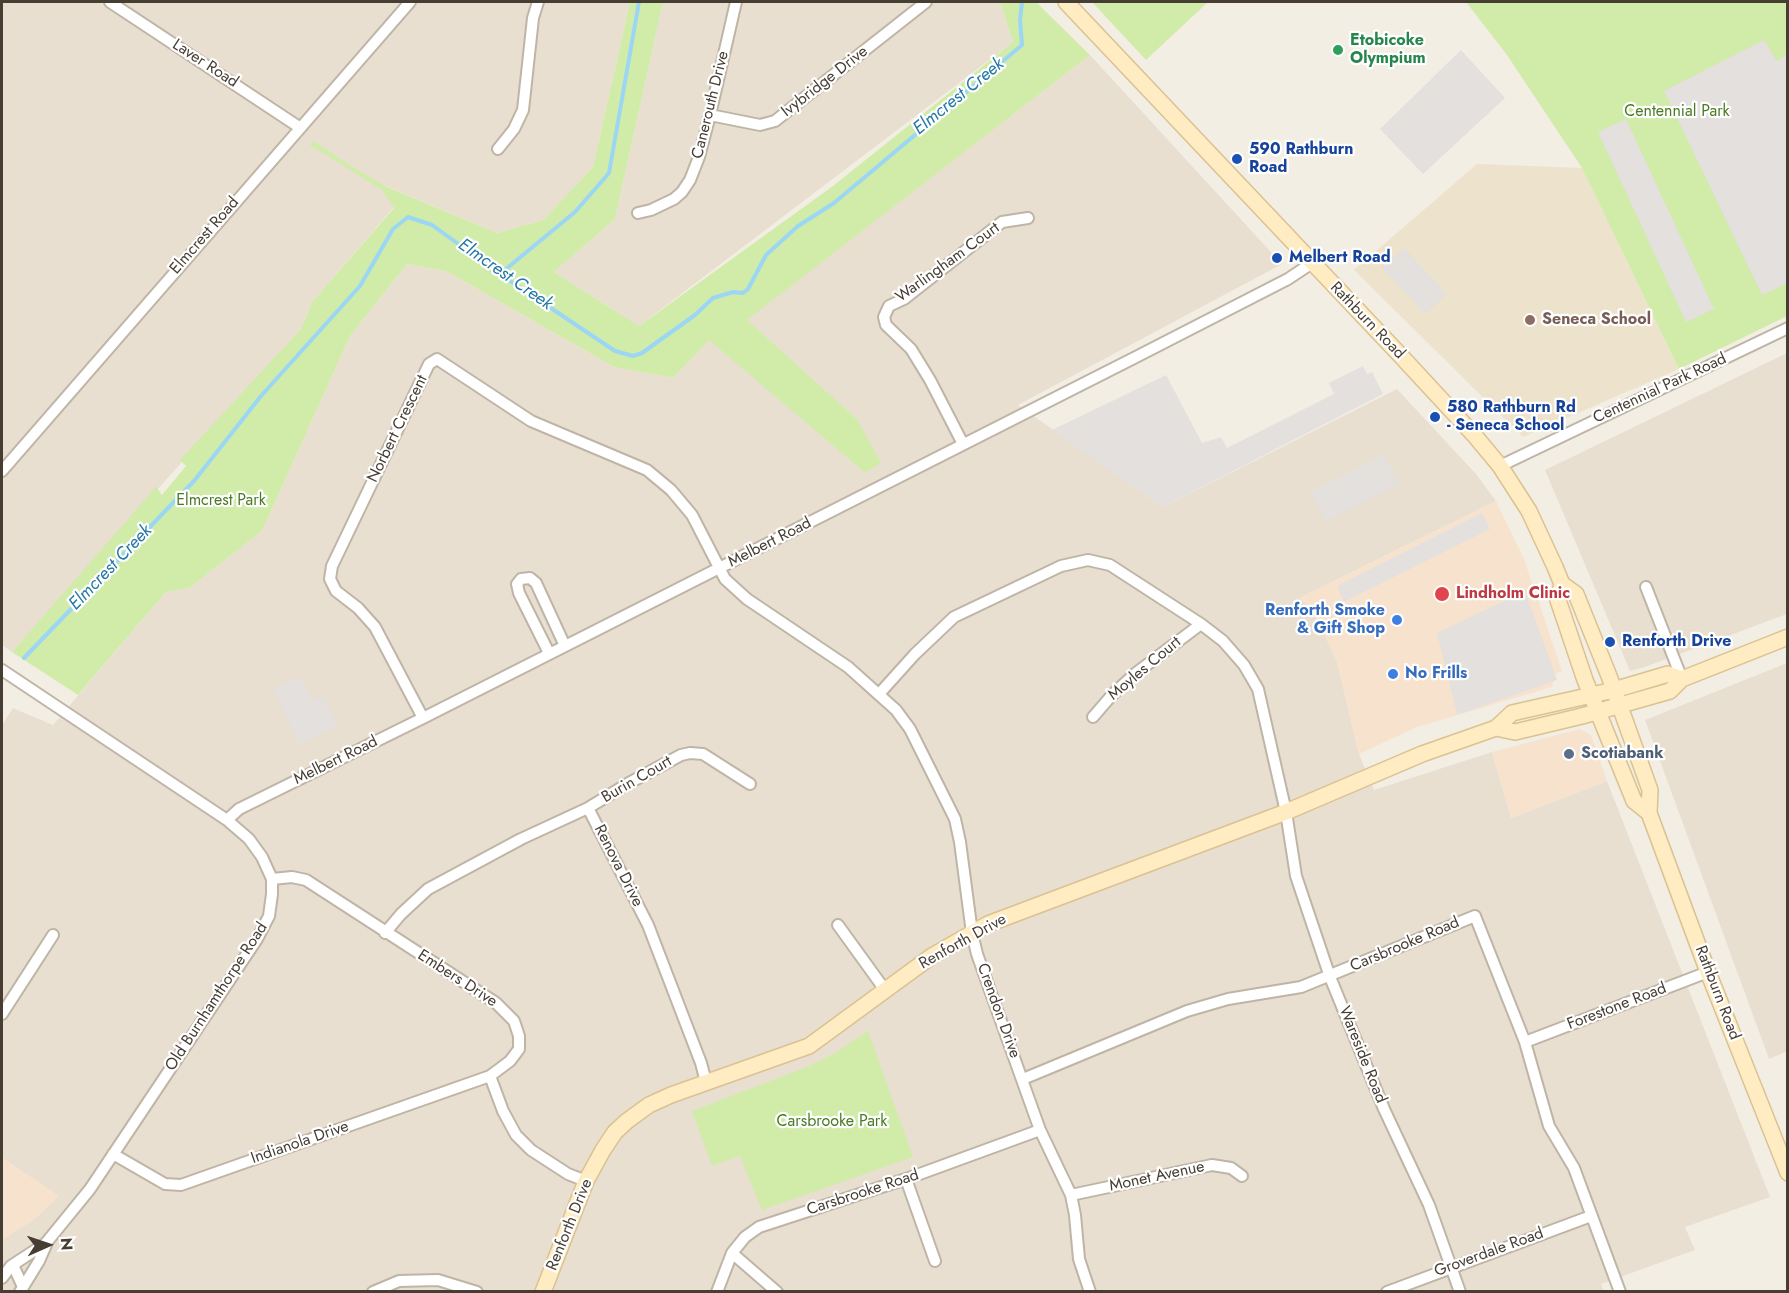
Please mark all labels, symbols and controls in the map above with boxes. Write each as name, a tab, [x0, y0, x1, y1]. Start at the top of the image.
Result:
place label: Etobicoke Olympium	[1350, 31, 1426, 69]
street label: Laver Road	[168, 36, 242, 92]
street label: Ivybridge Drive	[778, 42, 872, 122]
marker: Etobicoke Olympium	[1331, 43, 1345, 57]
street label: Canerouth Drive	[688, 49, 734, 161]
water label: Elmcrest Creek	[909, 54, 1009, 140]
park label: Centennial Park	[1624, 102, 1730, 122]
place label: 590 Rathburn Road	[1249, 140, 1353, 178]
marker: 590 Rathburn Road	[1230, 152, 1244, 166]
street label: Elmcrest Road	[166, 194, 244, 278]
street label: Warlingham Court	[892, 219, 1004, 307]
water label: Elmcrest Creek	[454, 235, 556, 315]
place label: Melbert Road	[1289, 248, 1391, 268]
marker: Melbert Road	[1270, 251, 1284, 265]
street label: Rathburn Road	[1325, 279, 1409, 363]
place label: Seneca School	[1542, 310, 1651, 330]
marker: Seneca School	[1523, 313, 1537, 327]
street label: Centennial Park Road	[1590, 350, 1730, 428]
street label: Norbert Crescent	[364, 372, 432, 486]
place label: 580 Rathburn Rd - Seneca School	[1447, 398, 1576, 436]
marker: 580 Rathburn Rd - Seneca School	[1428, 410, 1442, 424]
park label: Elmcrest Park	[176, 491, 266, 511]
street label: Melbert Road	[725, 514, 815, 572]
water label: Elmcrest Creek	[65, 521, 157, 615]
place label: Lindholm Clinic	[1456, 584, 1570, 604]
marker: Lindholm Clinic	[1433, 585, 1451, 603]
place label: Renforth Smoke & Gift Shop	[1265, 601, 1385, 639]
marker: Renforth Smoke & Gift Shop	[1390, 613, 1404, 627]
place label: Renforth Drive	[1622, 632, 1731, 652]
street label: Moyles Court	[1105, 633, 1185, 705]
marker: Renforth Drive	[1603, 635, 1617, 649]
place label: No Frills	[1405, 664, 1467, 684]
marker: No Frills	[1386, 667, 1400, 681]
street label: Melbert Road	[291, 732, 381, 790]
place label: Scotiabank	[1581, 744, 1663, 764]
marker: Scotiabank	[1562, 747, 1576, 761]
street label: Burin Court	[599, 752, 675, 808]
street label: Renova Drive	[589, 822, 647, 910]
street label: Renforth Drive	[916, 910, 1010, 974]
street label: Carsbrooke Road	[1347, 913, 1463, 977]
street label: Old Burnhamthorpe Road	[162, 919, 272, 1075]
street label: Rathburn Road	[1690, 943, 1744, 1043]
street label: Embers Drive	[414, 946, 500, 1012]
street label: Crendon Drive	[972, 961, 1024, 1061]
street label: Forestone Road	[1565, 979, 1669, 1035]
street label: Wareside Road	[1334, 1004, 1390, 1106]
park label: Carsbrooke Park	[777, 1112, 887, 1132]
street label: Indianola Drive	[249, 1117, 351, 1169]
street label: Monet Avenue	[1108, 1158, 1206, 1196]
street label: Carsbrooke Road	[804, 1166, 922, 1220]
street label: Renforth Drive	[543, 1176, 597, 1274]
north arrow	[18, 1215, 78, 1275]
street label: Groverdale Road	[1432, 1224, 1546, 1282]
text: N	[55, 1237, 78, 1251]

